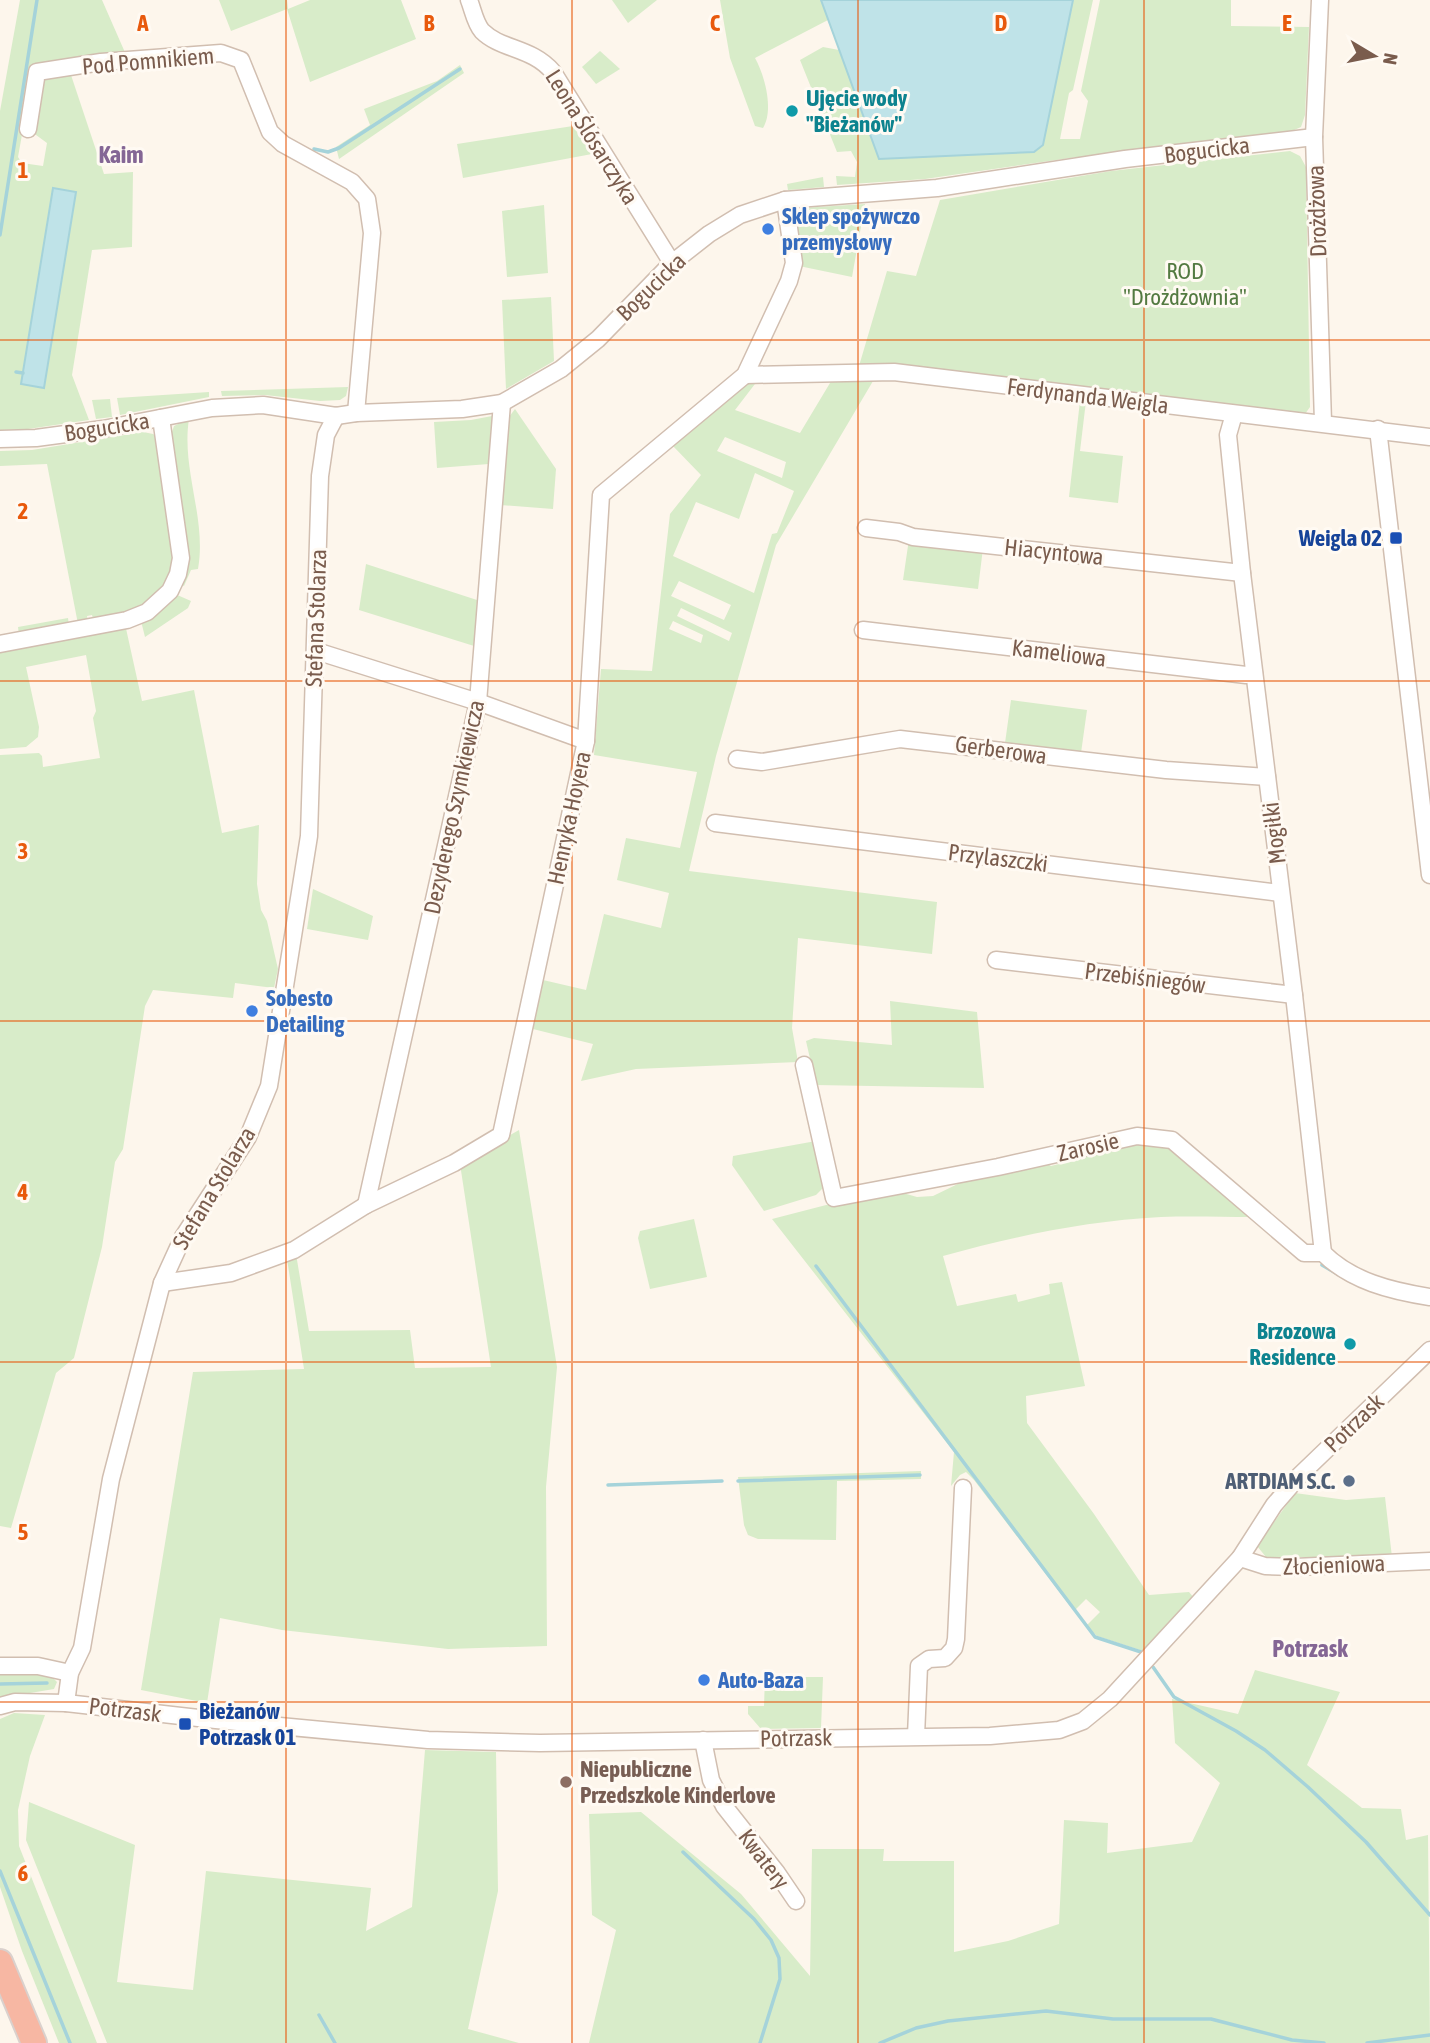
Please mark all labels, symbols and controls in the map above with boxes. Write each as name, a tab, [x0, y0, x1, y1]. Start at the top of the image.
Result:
text: A	[136, 10, 149, 36]
text: B	[424, 10, 435, 36]
text: C	[710, 10, 721, 36]
text: D	[995, 10, 1008, 36]
text: E	[1282, 10, 1292, 36]
north arrow	[1339, 21, 1409, 91]
street label: Pod Pomnikiem	[81, 42, 215, 80]
text: N	[1379, 52, 1403, 66]
street label: Leona Ślósarczyka	[540, 65, 644, 209]
place label: Ujęcie wody "Bieżanów"	[806, 85, 908, 137]
marker: Ujęcie wody "Bieżanów"	[784, 103, 800, 119]
street label: Bogucicka	[1163, 132, 1251, 168]
district label: Kaim	[98, 141, 144, 168]
text: 1	[18, 157, 29, 183]
street label: Drożdżowa	[1302, 165, 1332, 257]
place label: Sklep spożywczo przemysłowy	[782, 203, 921, 255]
marker: Sklep spożywczo przemysłowy	[760, 221, 776, 237]
street label: Bogucicka	[611, 248, 691, 326]
park label: ROD "Drożdżownia"	[1123, 258, 1247, 310]
street label: Ferdynanda Weigla	[1006, 373, 1170, 419]
street label: Bogucicka	[63, 407, 151, 447]
text: 2	[18, 498, 28, 524]
place label: Weigla 02	[1298, 525, 1382, 551]
marker: Weigla 02	[1388, 530, 1404, 546]
street label: Hiacyntowa	[1003, 534, 1105, 570]
street label: Stefana Stolarza	[301, 549, 331, 687]
street label: Kameliowa	[1010, 634, 1108, 672]
street label: Dezyderego Szymkiewicza	[419, 698, 489, 916]
street label: Gerberowa	[953, 731, 1049, 769]
street label: Henryka Hoyera	[542, 749, 596, 887]
street label: Mogiłki	[1257, 801, 1291, 865]
text: 3	[18, 838, 28, 864]
street label: Przylaszczki	[947, 839, 1049, 877]
street label: Przebiśniegów	[1083, 958, 1207, 998]
place label: Sobesto Detailing	[266, 985, 344, 1037]
marker: Sobesto Detailing	[244, 1003, 260, 1019]
street label: Stefana Stolarza	[167, 1122, 261, 1254]
street label: Zarosie	[1055, 1127, 1121, 1167]
text: 4	[17, 1179, 29, 1205]
place label: Brzozowa Residence	[1249, 1318, 1336, 1370]
marker: Brzozowa Residence	[1342, 1336, 1358, 1352]
street label: Potrzask	[1319, 1388, 1389, 1458]
place label: ARTDIAM S.C.	[1224, 1468, 1335, 1494]
marker: ARTDIAM S.C.	[1341, 1473, 1357, 1489]
text: 5	[18, 1519, 29, 1545]
street label: Złocieniowa	[1282, 1550, 1386, 1580]
district label: Potrzask	[1272, 1635, 1348, 1662]
place label: Auto-Baza	[717, 1667, 804, 1693]
marker: Auto-Baza	[696, 1672, 712, 1688]
street label: Potrzask	[87, 1693, 163, 1727]
place label: Bieżanów Potrzask 01	[199, 1698, 296, 1750]
marker: Bieżanów Potrzask 01	[177, 1716, 193, 1732]
street label: Potrzask	[760, 1724, 832, 1752]
place label: Niepubliczne Przedszkole Kinderlove	[580, 1756, 776, 1808]
marker: Niepubliczne Przedszkole Kinderlove	[558, 1774, 574, 1790]
street label: Kwatery	[733, 1824, 795, 1894]
text: 6	[18, 1860, 29, 1886]

